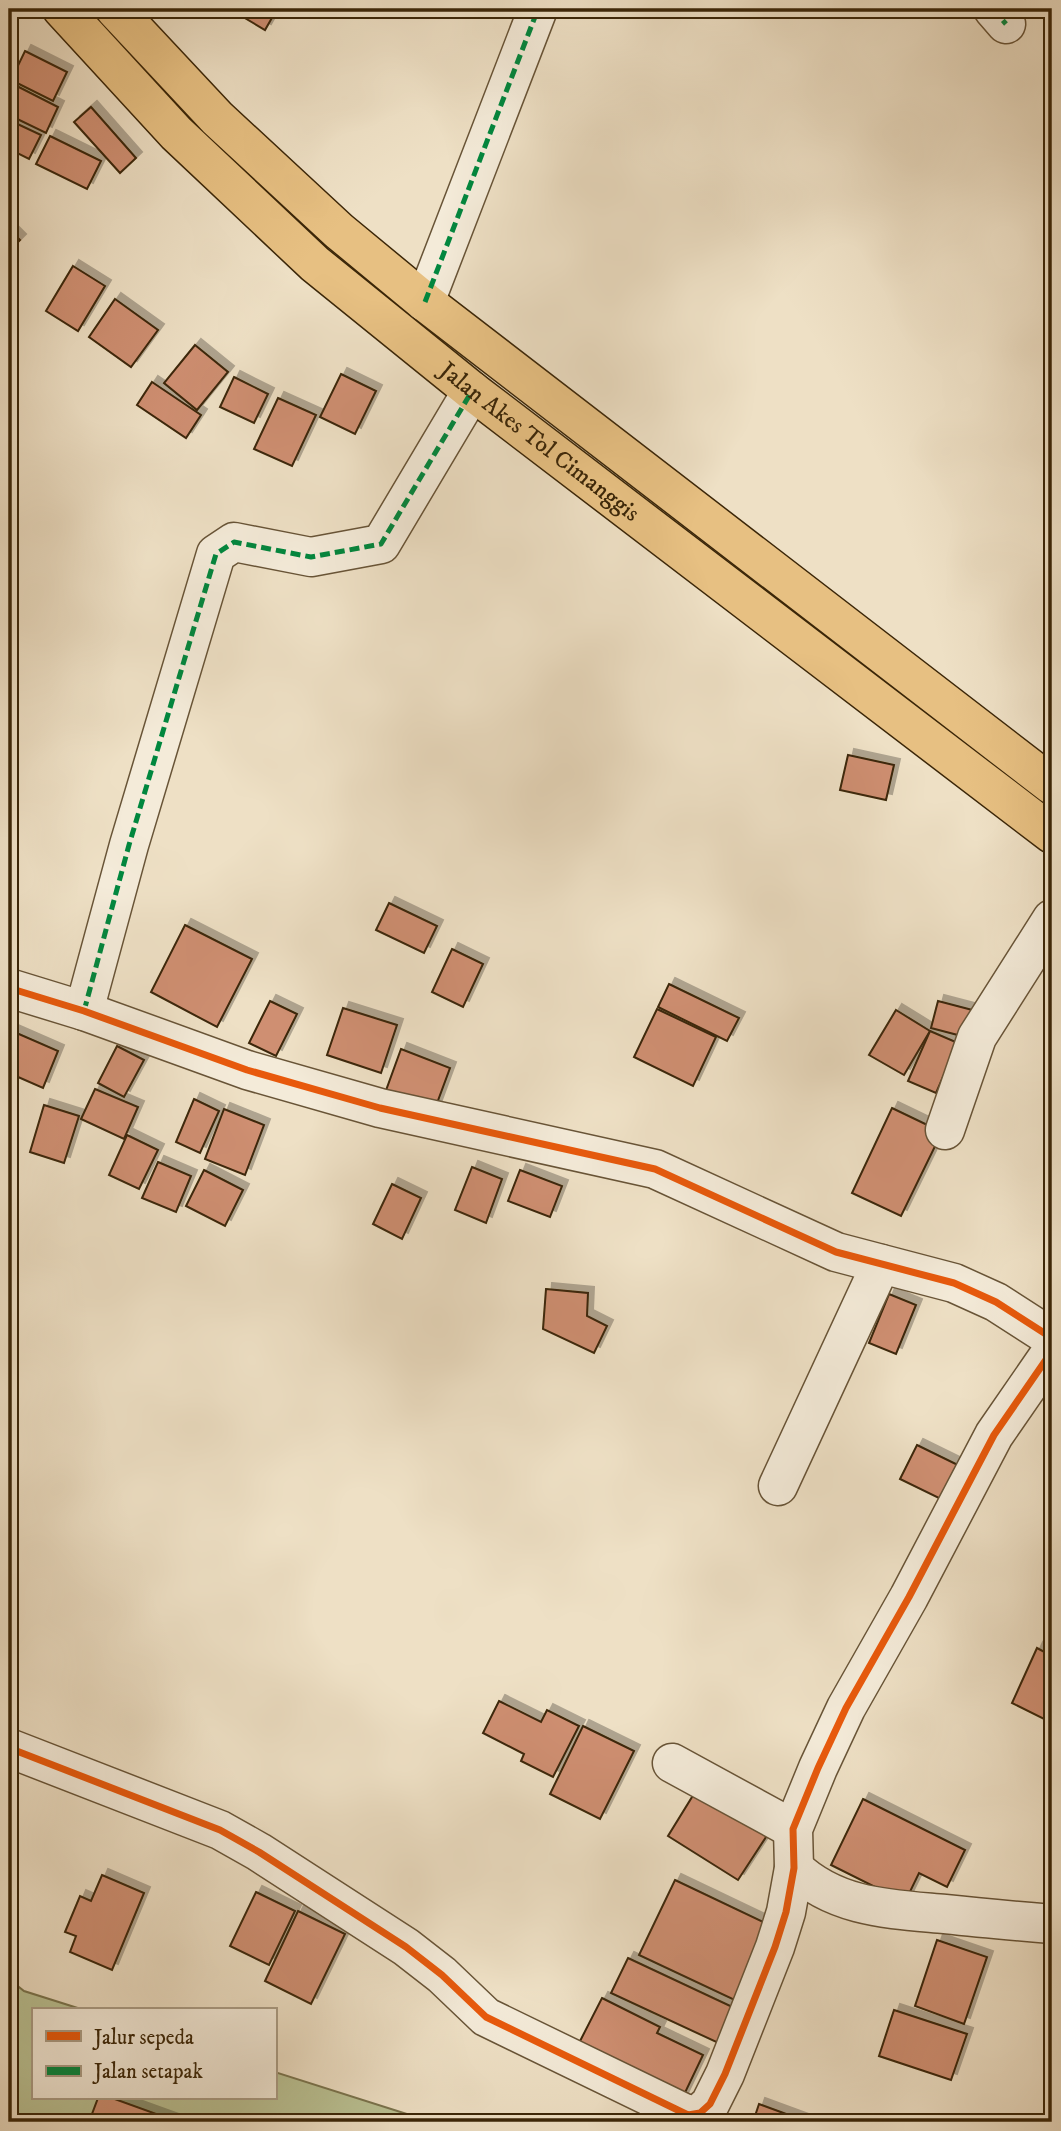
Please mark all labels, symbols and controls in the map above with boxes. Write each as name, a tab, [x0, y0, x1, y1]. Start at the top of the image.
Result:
street label: Jalan Akes Tol Cimanggis	[432, 354, 646, 528]
legend	[32, 2008, 276, 2100]
text: Jalur sepeda	[92, 2025, 194, 2051]
text: Jalan setapak	[92, 2059, 203, 2085]

